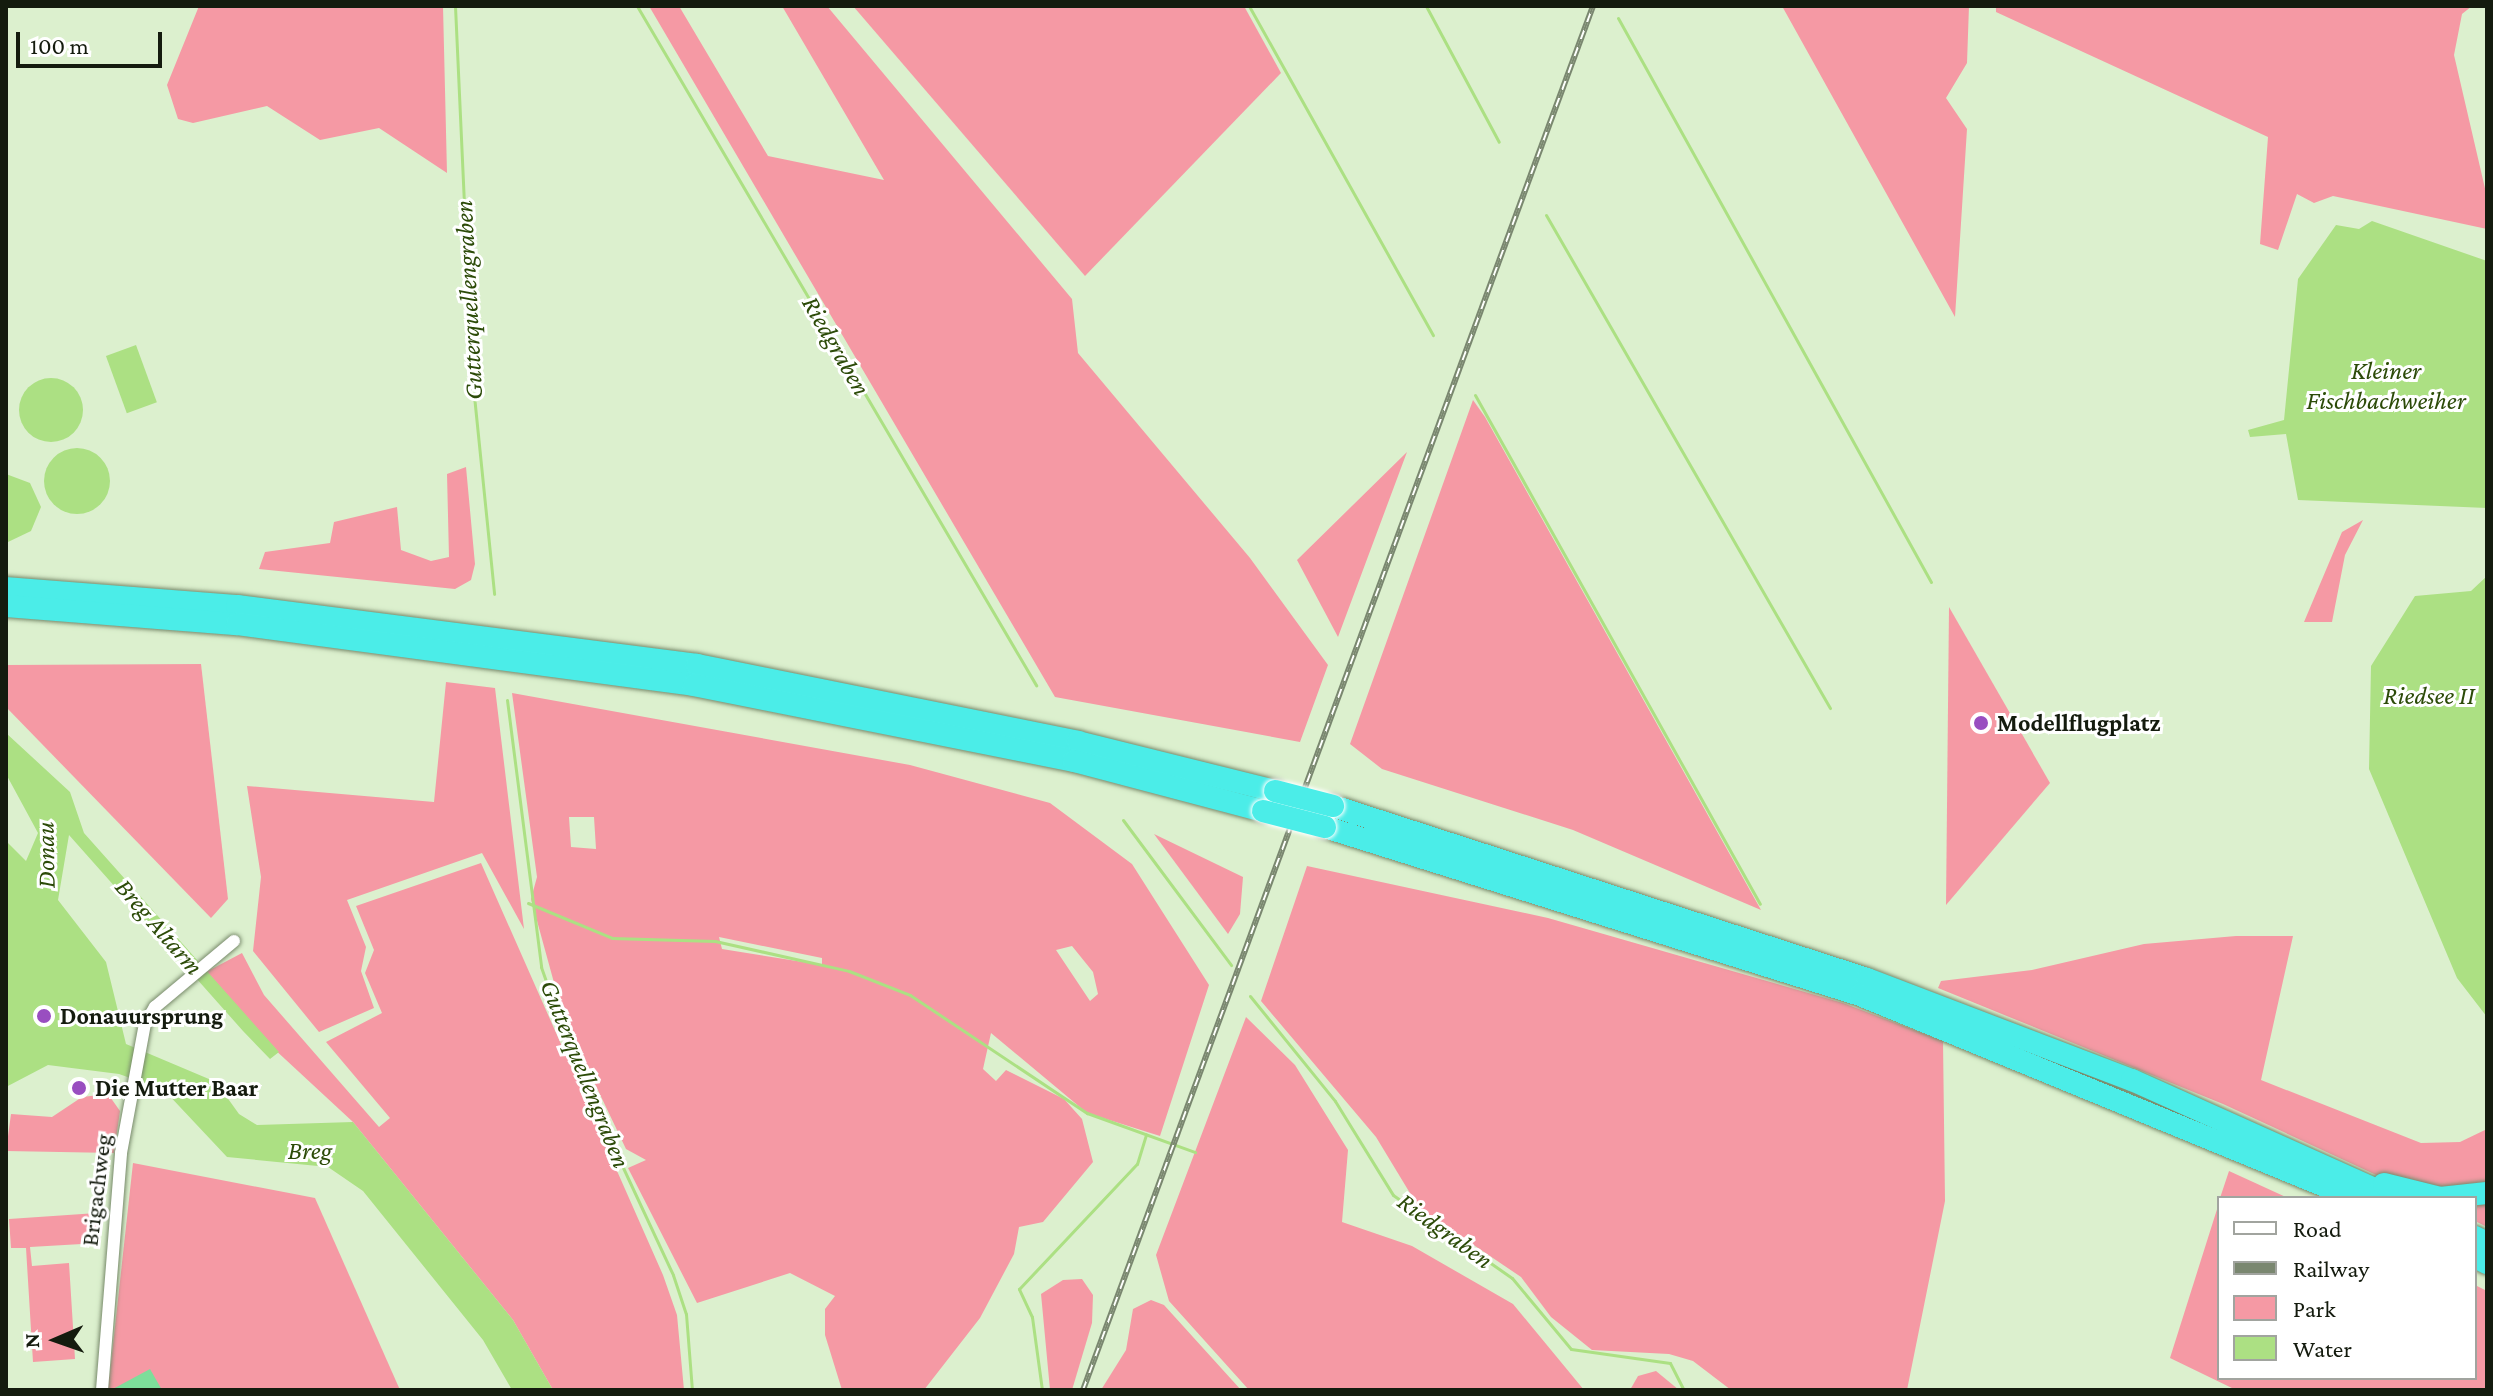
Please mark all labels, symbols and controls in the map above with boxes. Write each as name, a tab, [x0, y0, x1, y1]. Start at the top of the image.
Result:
scale bar	[20, 16, 166, 66]
text: 100 m	[30, 32, 89, 59]
water label: Gutterquellengraben	[448, 199, 490, 401]
water label: Riedgraben	[795, 290, 877, 402]
water label: Kleiner Fischbachweiher	[2306, 355, 2466, 416]
water label: Riedsee II	[2383, 680, 2475, 712]
place label: Modellflugplatz	[1997, 709, 2160, 737]
marker: Modellflugplatz	[1972, 714, 1990, 732]
water label: Donau	[30, 821, 62, 889]
water label: Breg Altarm	[108, 872, 210, 982]
water label: Gutterquellengraben	[533, 975, 637, 1173]
place label: Donauursprung	[60, 1002, 223, 1030]
marker: Donauursprung	[35, 1007, 53, 1025]
place label: Die Mutter Baar	[95, 1074, 258, 1102]
marker: Die Mutter Baar	[70, 1079, 88, 1097]
street label: Brigachweg	[75, 1132, 117, 1248]
water label: Breg	[288, 1135, 332, 1167]
water label: Riedgraben	[1391, 1186, 1499, 1276]
legend	[2217, 1196, 2477, 1380]
text: Road	[2293, 1215, 2342, 1242]
text: Railway	[2293, 1255, 2369, 1282]
text: Park	[2293, 1295, 2336, 1322]
north arrow	[16, 1300, 96, 1380]
text: N	[19, 1333, 44, 1349]
text: Water	[2293, 1335, 2352, 1362]

